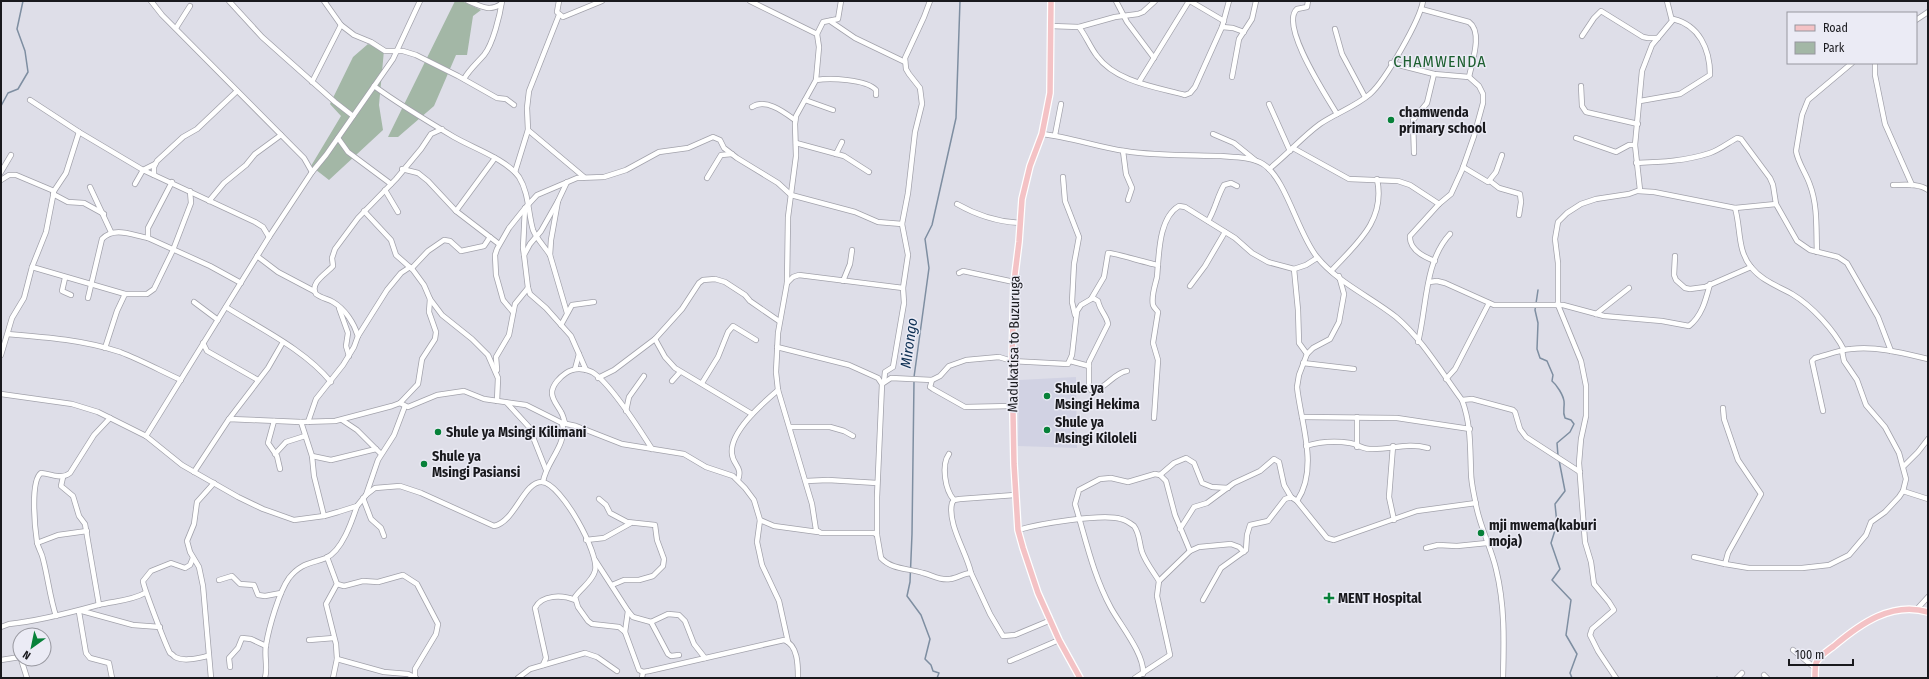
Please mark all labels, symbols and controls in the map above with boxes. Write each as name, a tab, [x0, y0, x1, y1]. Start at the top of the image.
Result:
legend	[1787, 12, 1917, 64]
text: Road	[1823, 21, 1848, 35]
text: Park	[1823, 41, 1845, 55]
district label: CHAMWENDA	[1393, 52, 1487, 71]
place label: chamwenda primary school	[1399, 104, 1486, 137]
marker: chamwenda primary school	[1386, 115, 1396, 125]
street label: Madukatisa to Buzuruga	[1004, 275, 1024, 413]
water label: Mirongo	[897, 317, 921, 369]
place label: Shule ya Msingi Hekima	[1055, 380, 1140, 413]
marker: Shule ya Msingi Hekima	[1042, 391, 1052, 401]
place label: Shule ya Msingi Kiloleli	[1055, 414, 1137, 447]
place label: Shule ya Msingi Kilimani	[446, 424, 587, 441]
marker: Shule ya Msingi Kiloleli	[1042, 425, 1052, 435]
marker: Shule ya Msingi Kilimani	[433, 427, 443, 437]
place label: Shule ya Msingi Pasiansi	[432, 448, 521, 481]
marker: Shule ya Msingi Pasiansi	[419, 459, 429, 469]
place label: mji mwema(kaburi moja)	[1489, 517, 1597, 550]
marker: mji mwema(kaburi moja)	[1476, 528, 1486, 538]
place label: MENT Hospital	[1338, 590, 1422, 607]
marker: MENT Hospital	[1323, 592, 1335, 604]
north arrow	[12, 627, 52, 667]
scale bar	[1789, 641, 1853, 667]
text: N	[21, 648, 33, 662]
text: 100 m	[1795, 648, 1824, 662]

